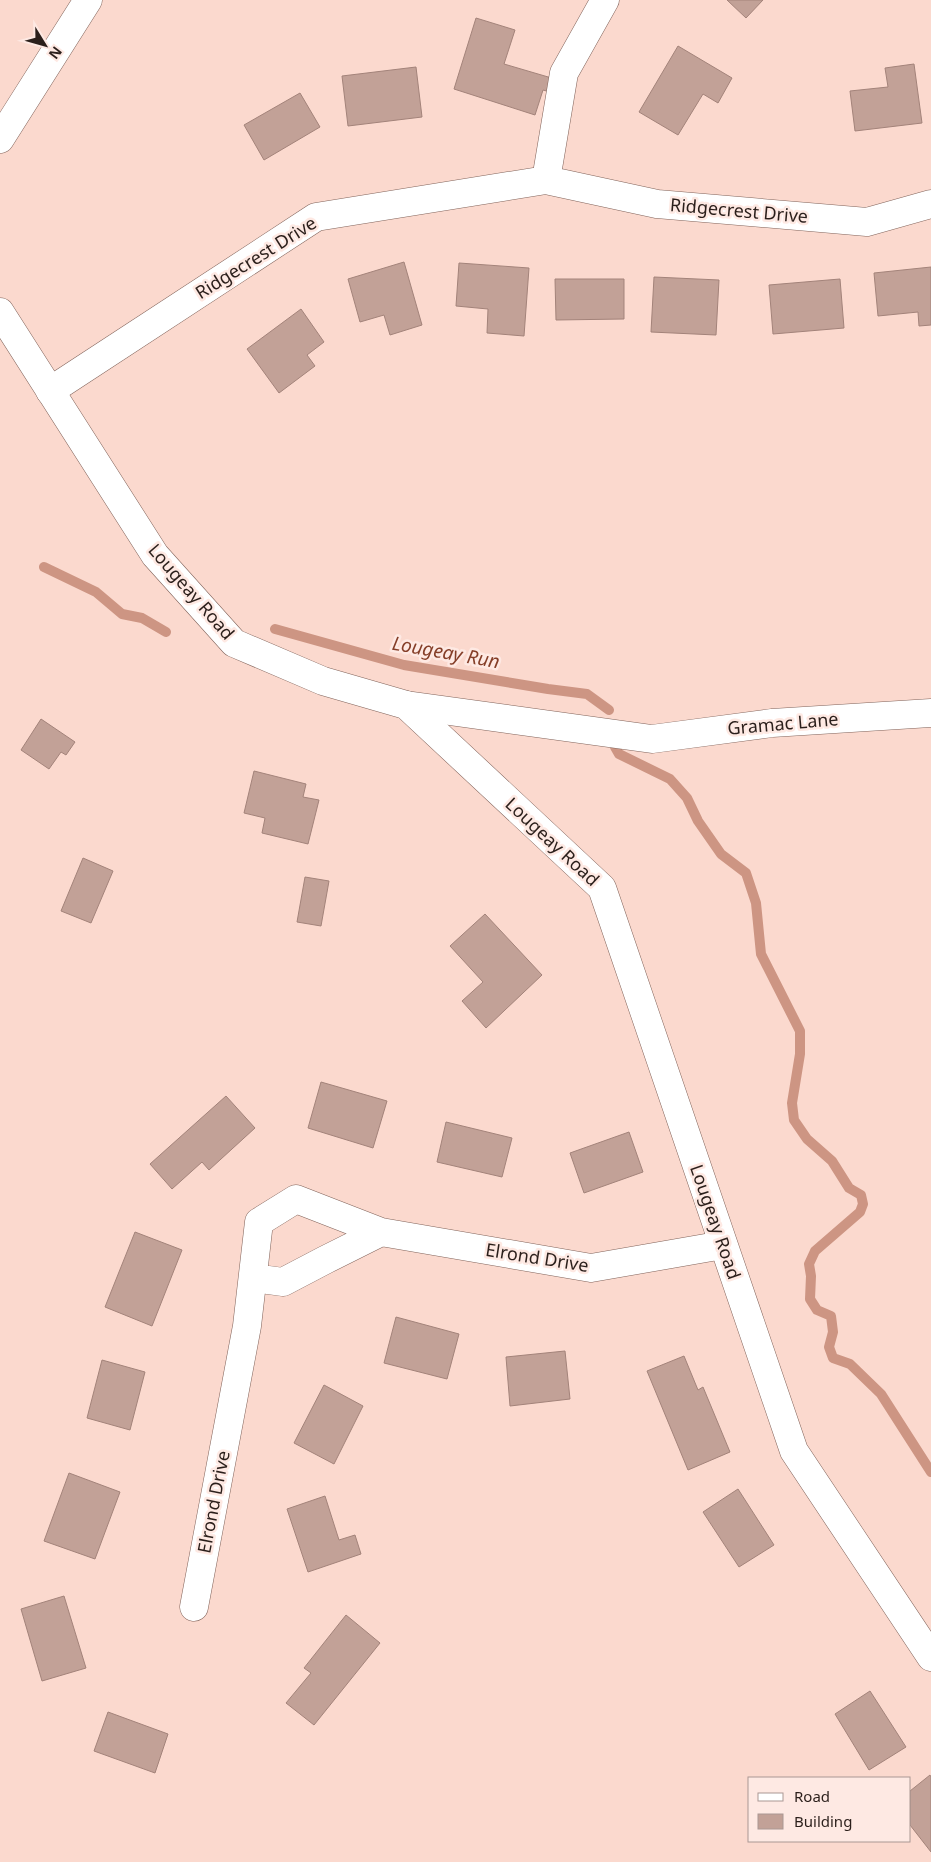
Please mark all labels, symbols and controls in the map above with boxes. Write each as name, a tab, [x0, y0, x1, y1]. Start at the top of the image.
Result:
north arrow	[20, 20, 70, 70]
text: N	[45, 43, 67, 63]
street label: Ridgecrest Drive	[669, 192, 809, 228]
street label: Ridgecrest Drive	[190, 210, 320, 304]
street label: Lougeay Road	[143, 538, 240, 644]
water label: Lougeay Run	[390, 630, 502, 674]
street label: Gramac Lane	[726, 706, 839, 740]
street label: Lougeay Road	[501, 792, 605, 891]
street label: Lougeay Road	[685, 1161, 747, 1282]
street label: Elrond Drive	[484, 1237, 590, 1277]
street label: Elrond Drive	[191, 1448, 235, 1555]
legend	[748, 1777, 911, 1842]
text: Road	[794, 1786, 830, 1806]
text: Building	[794, 1811, 852, 1831]

